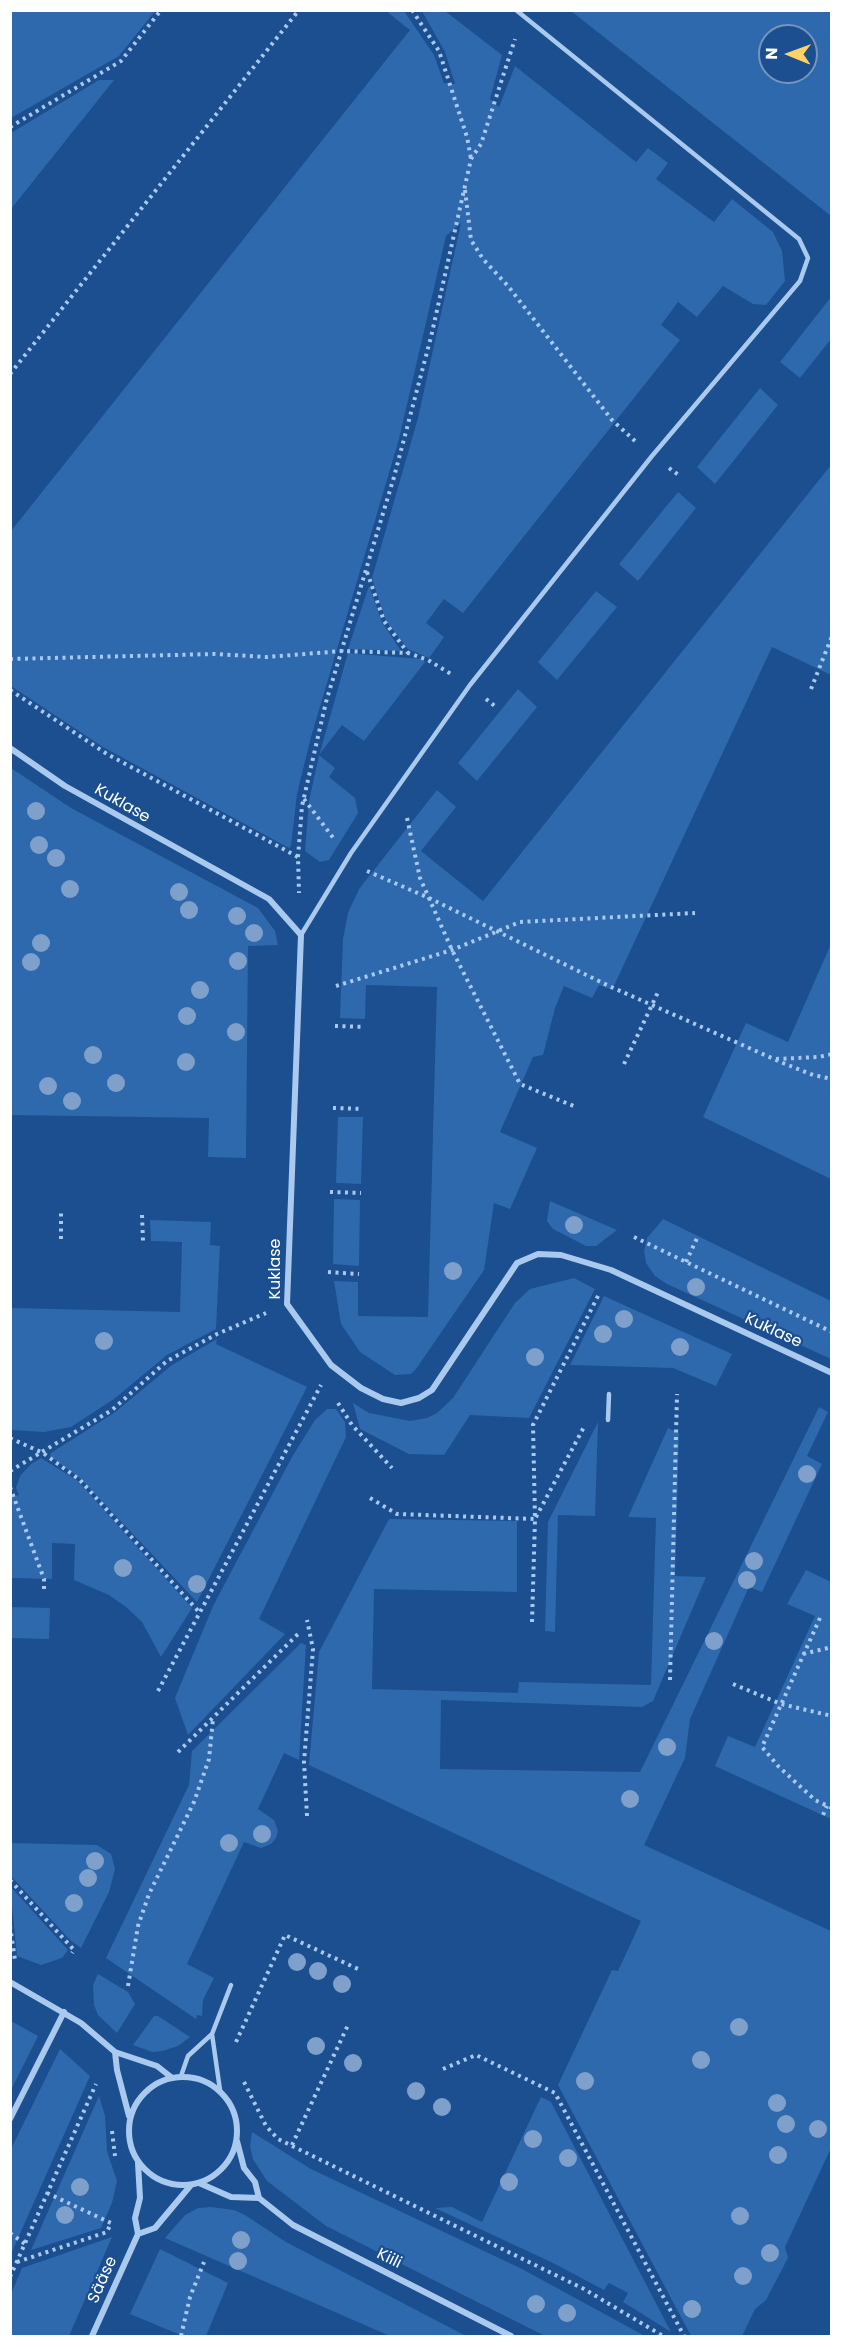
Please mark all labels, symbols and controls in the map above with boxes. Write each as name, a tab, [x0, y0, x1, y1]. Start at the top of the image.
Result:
north arrow	[758, 24, 818, 84]
text: N	[760, 47, 783, 60]
street label: Kuklase	[91, 780, 153, 828]
street label: Kuklase	[266, 1238, 286, 1300]
street label: Kuklase	[741, 1309, 805, 1353]
street label: Kiili	[373, 2245, 405, 2273]
street label: Sääse	[84, 2254, 122, 2306]

